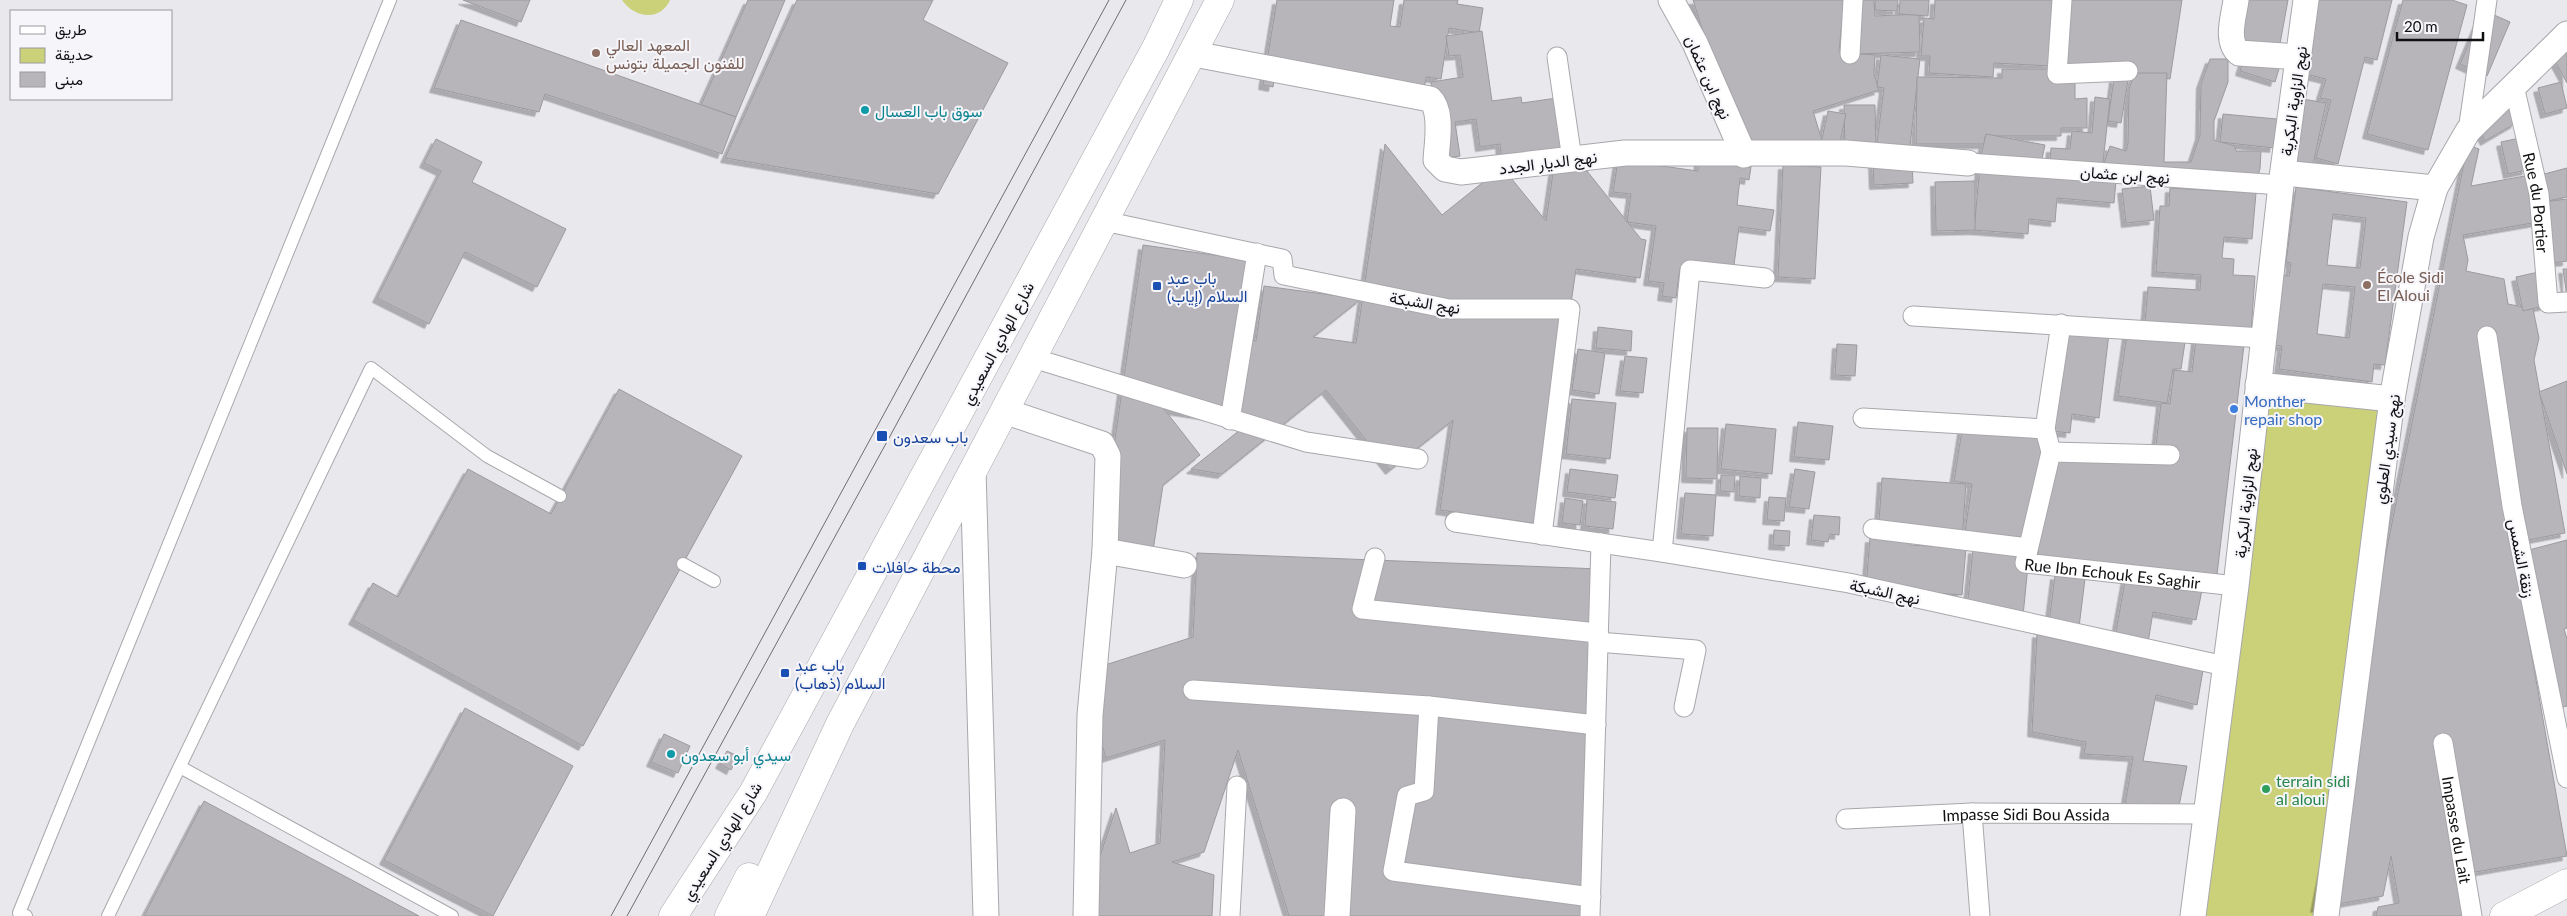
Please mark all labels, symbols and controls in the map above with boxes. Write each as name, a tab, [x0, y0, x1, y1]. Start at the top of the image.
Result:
legend	[10, 10, 172, 100]
scale bar	[2397, 10, 2483, 42]
text: 20 m	[2404, 17, 2438, 35]
text: طريق	[55, 20, 87, 40]
street label: نهج ابن عثمان	[1679, 32, 1736, 123]
place label: المعهد العالي للفنون الجميلة بتونس	[606, 35, 745, 74]
text: حديقة	[55, 45, 93, 64]
street label: نهج الزاوية البكرية	[2276, 45, 2313, 158]
marker: المعهد العالي للفنون الجميلة بتونس	[590, 47, 602, 59]
text: مبنى	[55, 70, 83, 90]
place label: سوق باب العسال	[875, 101, 982, 122]
marker: سوق باب العسال	[859, 104, 871, 116]
street label: نهج الديار الجدد	[1498, 147, 1598, 180]
street label: Rue du Portier	[2520, 150, 2553, 254]
street label: نهج ابن عثمان	[2079, 161, 2171, 190]
place label: École Sidi El Aloui	[2377, 267, 2444, 304]
place label: باب عبد السلام (إياب)	[1167, 268, 1248, 307]
street label: شارع الهادي السعيدي	[957, 278, 1042, 410]
marker: École Sidi El Aloui	[2361, 279, 2373, 291]
marker: باب عبد السلام (إياب)	[1151, 280, 1163, 292]
street label: نهج الشبكة	[1388, 287, 1462, 320]
place label: Monther repair shop	[2244, 391, 2322, 428]
street label: نهج سيدي العلوي	[2369, 393, 2408, 506]
marker: Monther repair shop	[2228, 403, 2240, 415]
place label: باب سعدون	[893, 427, 968, 448]
marker: باب سعدون	[875, 429, 889, 443]
street label: نهج الزاوية البكرية	[2230, 447, 2263, 559]
street label: زنقة الشمس	[2503, 517, 2539, 600]
street label: Rue Ibn Echouk Es Saghir	[2024, 554, 2202, 592]
place label: محطة حافلات	[872, 557, 960, 576]
marker: محطة حافلات	[856, 560, 868, 572]
street label: نهج الشبكة	[1847, 574, 1922, 611]
place label: باب عبد السلام (ذهاب)	[795, 655, 886, 694]
marker: باب عبد السلام (ذهاب)	[779, 667, 791, 679]
place label: سيدي أبو سعدون	[681, 745, 791, 769]
marker: سيدي أبو سعدون	[665, 748, 677, 760]
place label: terrain sidi al aloui	[2276, 771, 2350, 808]
street label: Impasse du Lait	[2439, 775, 2476, 885]
street label: شارع الهادي السعيدي	[677, 778, 769, 907]
marker: terrain sidi al aloui	[2260, 783, 2272, 795]
street label: Impasse Sidi Bou Assida	[1942, 803, 2110, 824]

